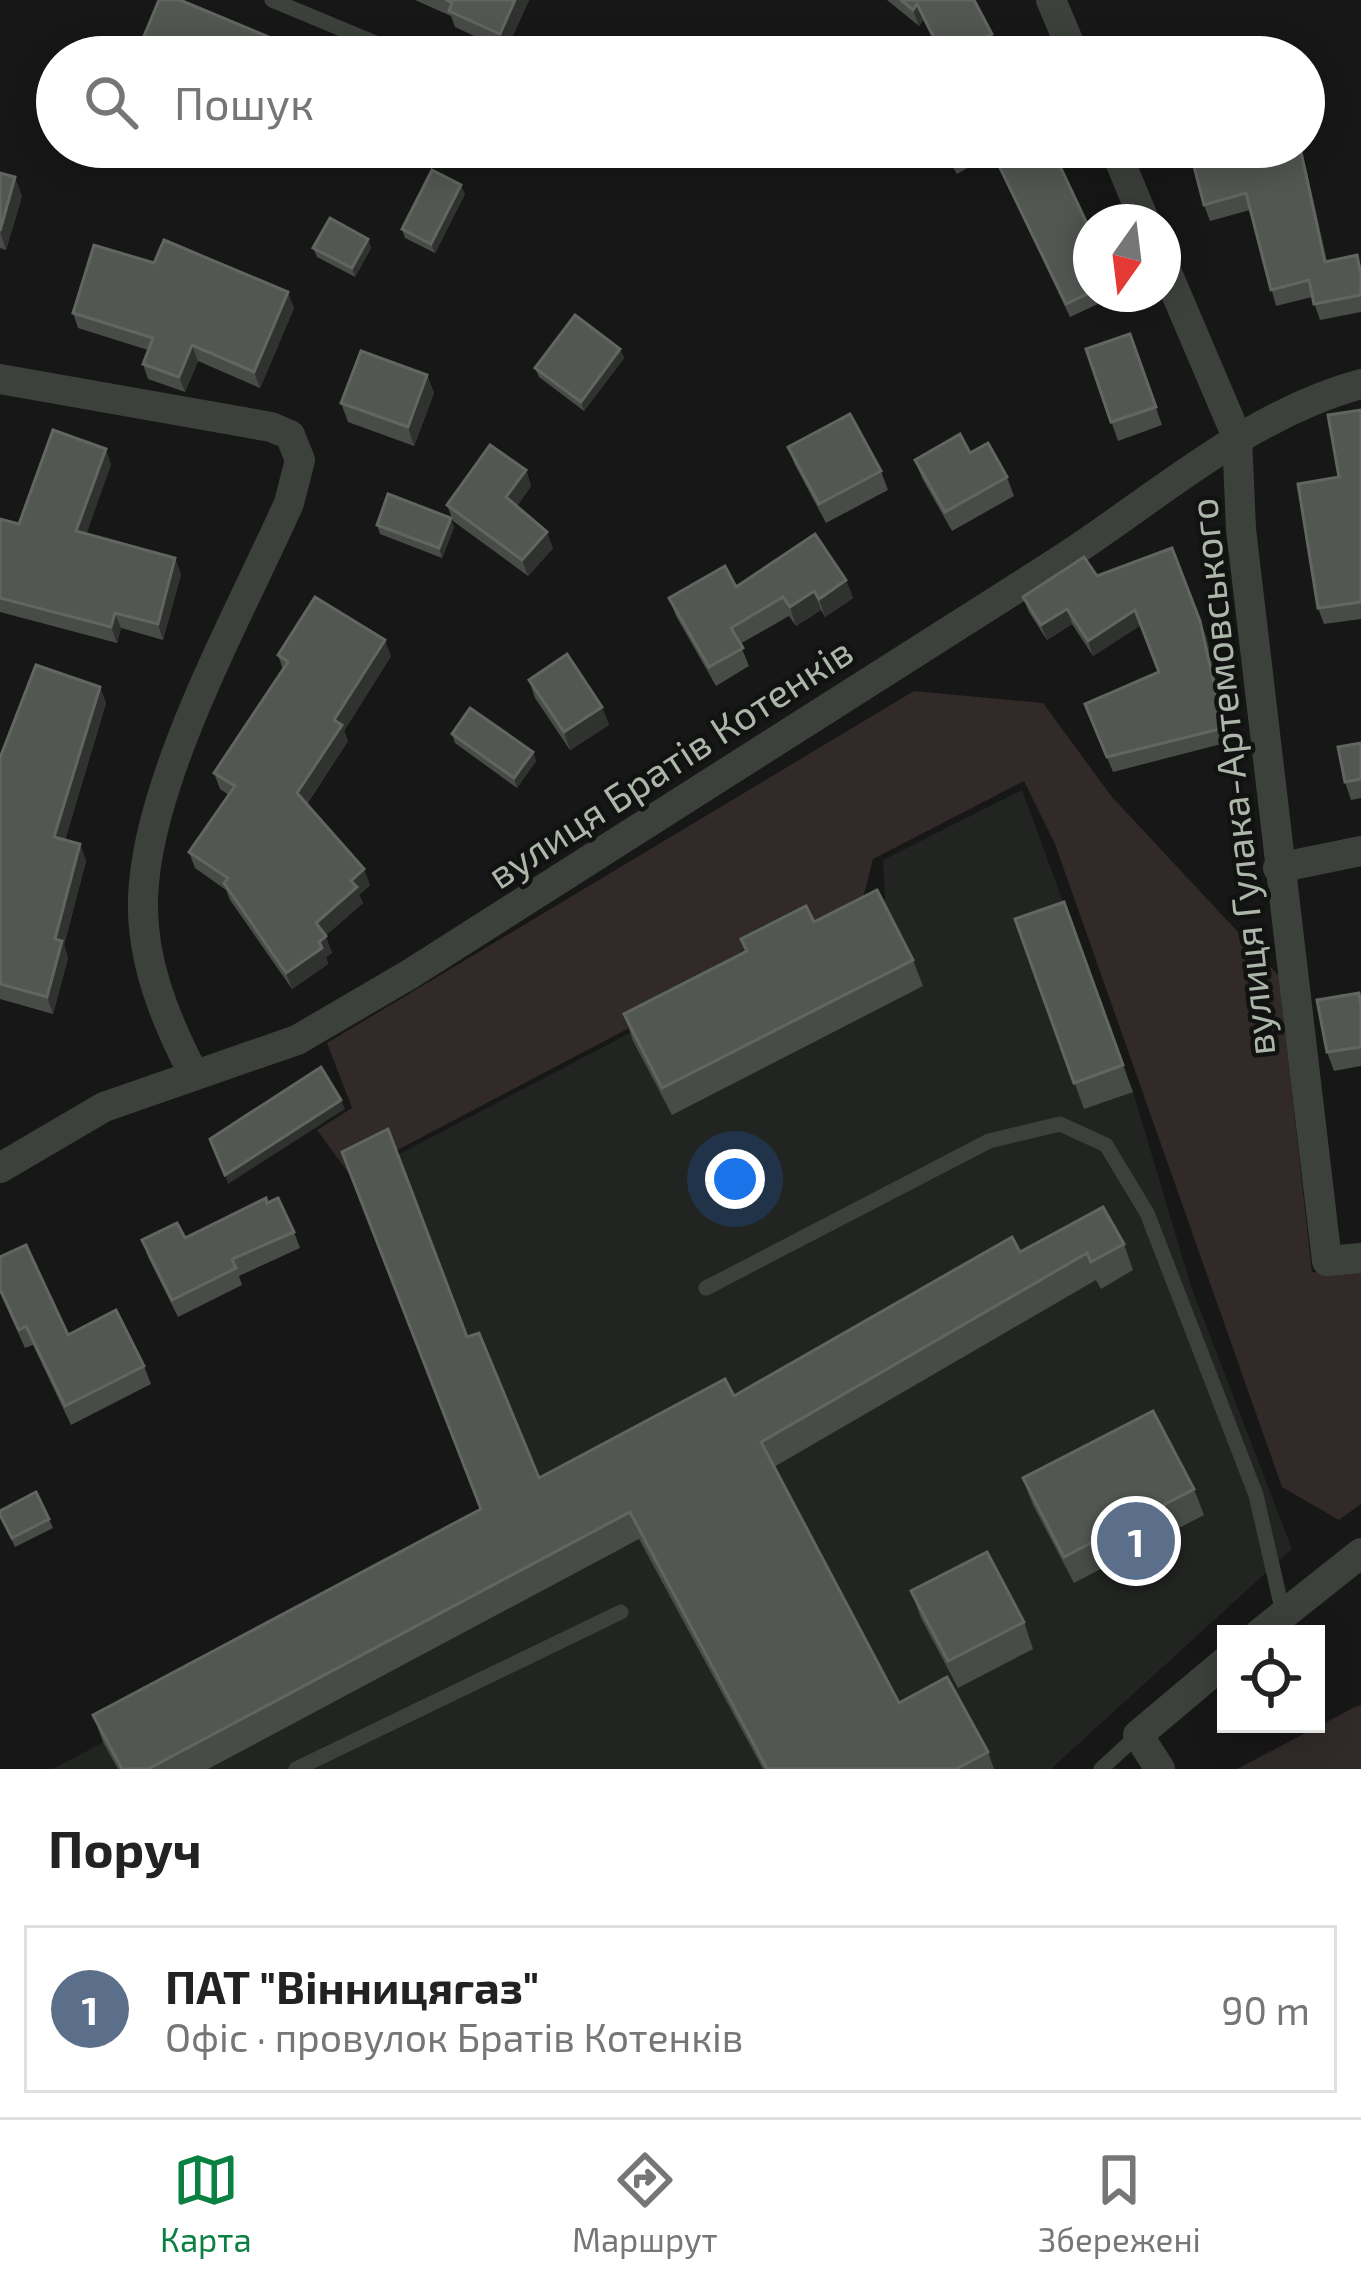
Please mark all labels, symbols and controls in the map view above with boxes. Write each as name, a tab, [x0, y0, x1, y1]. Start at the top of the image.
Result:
search box	[36, 36, 1325, 168]
icon: search	[78, 69, 144, 135]
text: Пошук	[174, 75, 314, 129]
north arrow	[1073, 204, 1181, 312]
street label: вулиця Гулака-Артемовського	[1178, 496, 1284, 1058]
street label: вулиця Братів Котенків	[478, 626, 861, 898]
your location	[705, 1149, 765, 1209]
pin: 1	[1097, 1496, 1175, 1586]
map controls	[1217, 1625, 1325, 1733]
button: locate	[1217, 1625, 1325, 1733]
text: Поруч	[48, 1817, 202, 1878]
text: ПАТ "Вінницягаз"	[165, 1959, 539, 2013]
text: 1	[82, 1986, 98, 2033]
text: 90 m	[1221, 1986, 1310, 2033]
text: Офіс · провулок Братів Котенків	[165, 2013, 743, 2060]
tab: Карта	[160, 2147, 252, 2259]
tab: Маршрут	[572, 2147, 718, 2259]
tab: Збережені	[1038, 2147, 1201, 2259]

